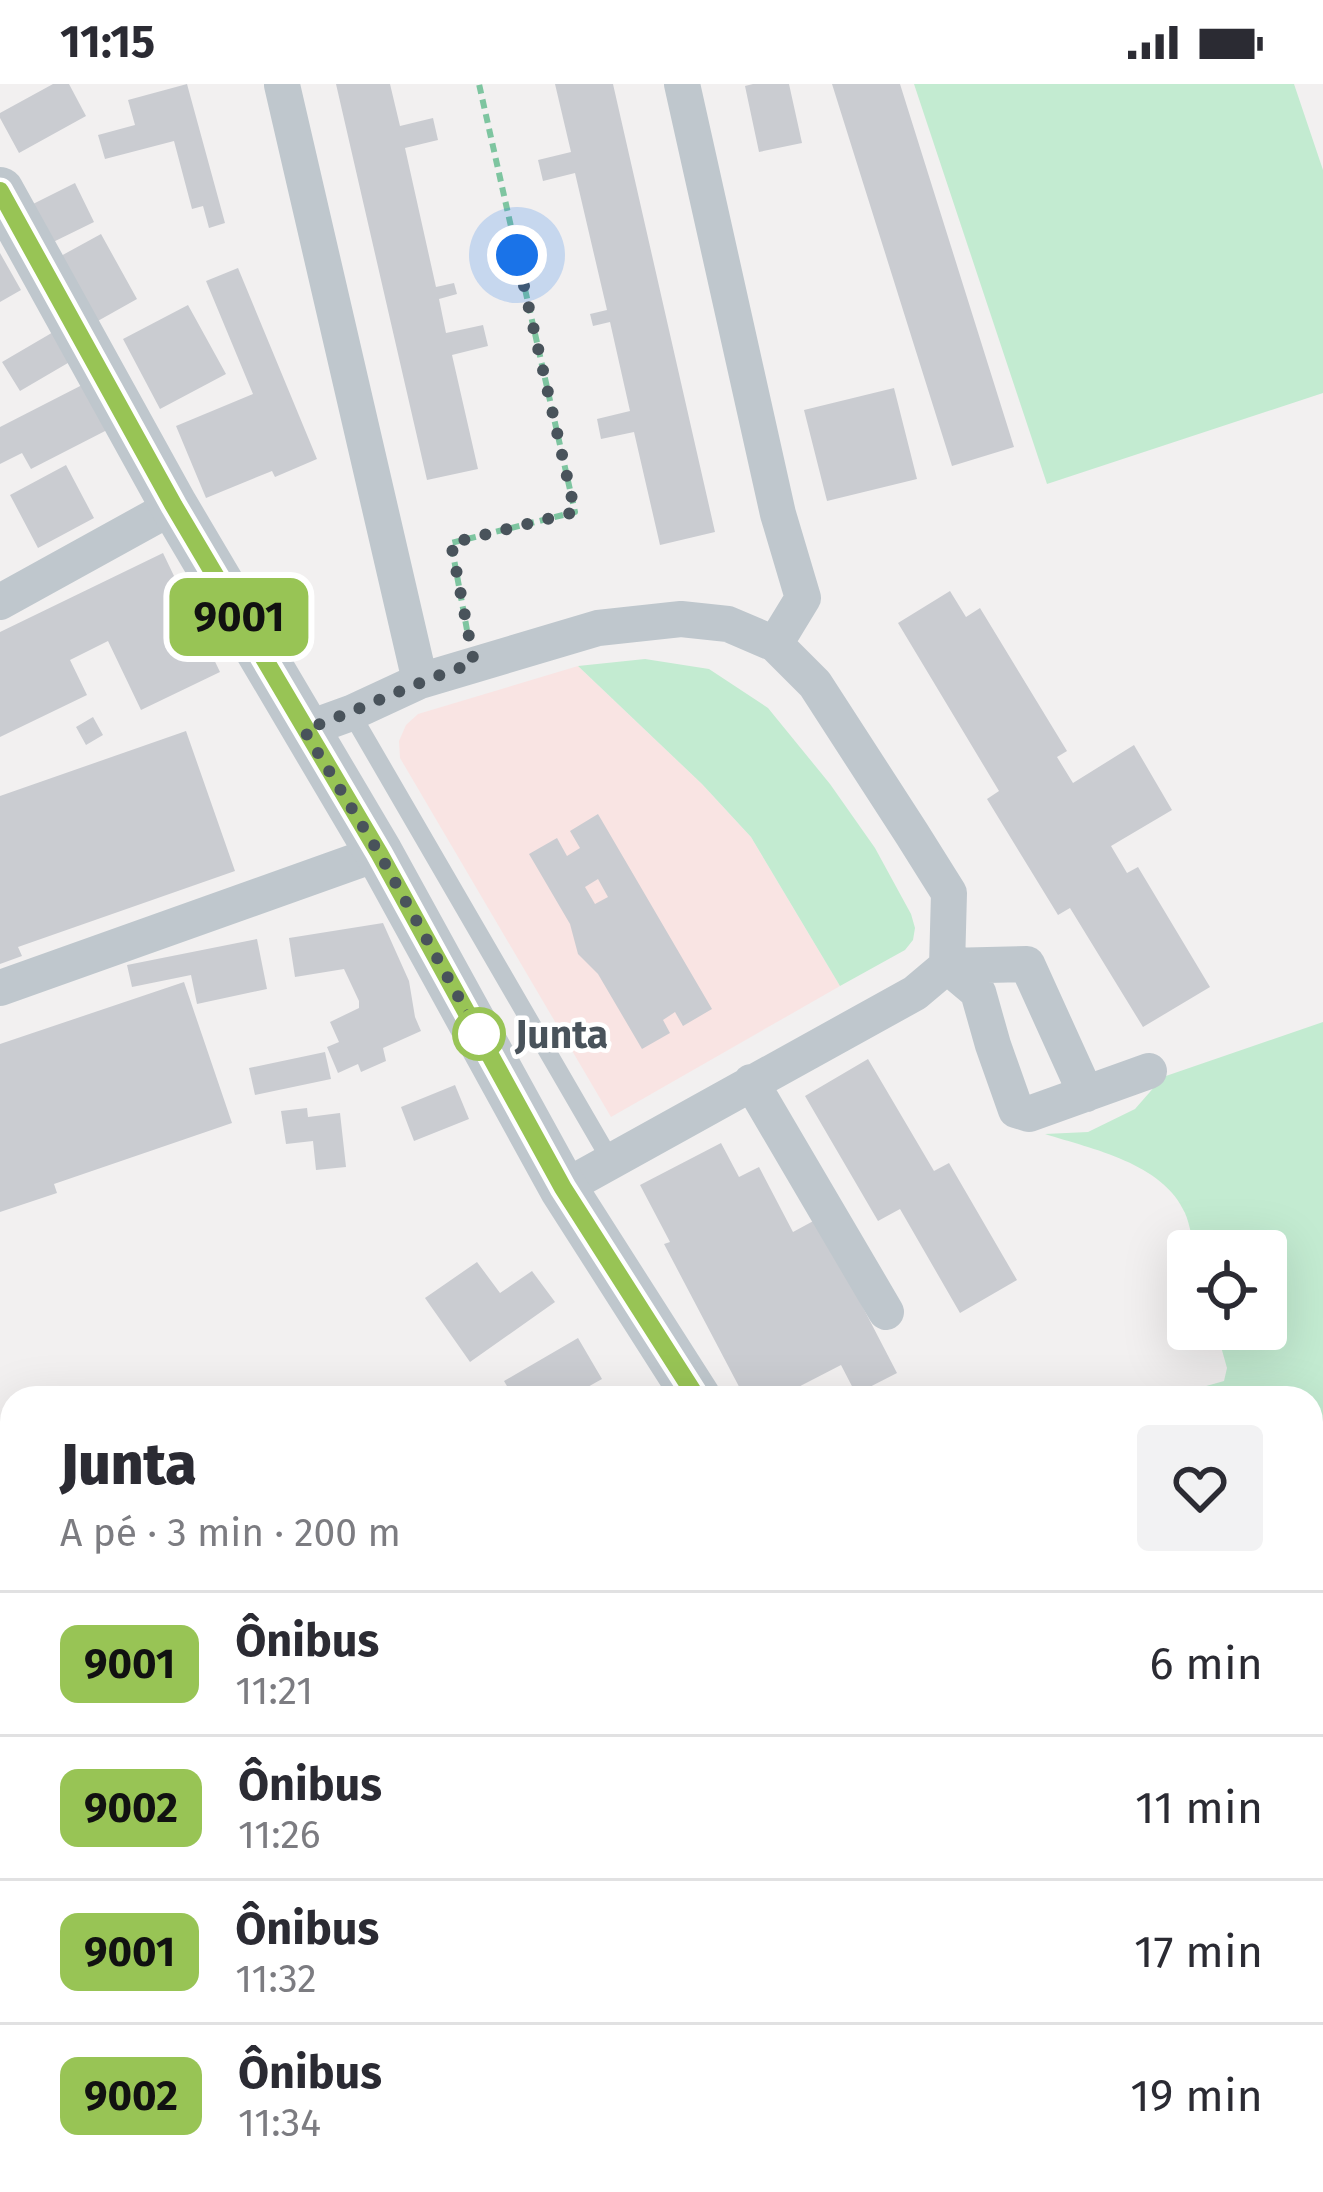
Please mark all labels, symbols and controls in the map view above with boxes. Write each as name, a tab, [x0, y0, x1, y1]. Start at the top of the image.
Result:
text: 11:15	[60, 15, 155, 69]
your location	[487, 225, 547, 285]
line badge: 9001	[155, 578, 323, 656]
text: 9001	[193, 592, 285, 642]
marker: Junta	[454, 1009, 504, 1059]
place label: Junta	[514, 1012, 608, 1058]
map controls	[1167, 1230, 1287, 1350]
button: locate	[1167, 1230, 1287, 1350]
button: heart	[1137, 1425, 1263, 1551]
text: Junta	[60, 1431, 197, 1499]
text: A pé · 3 min · 200 m	[60, 1510, 401, 1556]
text: Ônibus	[235, 1614, 379, 1668]
text: 6 min	[1149, 1637, 1263, 1691]
text: 9001	[84, 1639, 175, 1689]
text: 11:21	[235, 1668, 313, 1714]
text: Ônibus	[238, 1758, 382, 1812]
text: 11 min	[1135, 1781, 1263, 1835]
text: 9002	[84, 1783, 178, 1833]
text: 11:26	[238, 1812, 321, 1858]
text: Ônibus	[235, 1902, 379, 1956]
text: 17 min	[1134, 1925, 1263, 1979]
text: 9001	[84, 1927, 175, 1977]
text: 11:32	[235, 1956, 317, 2002]
text: Ônibus	[238, 2046, 382, 2100]
text: 19 min	[1130, 2069, 1263, 2123]
text: 9002	[84, 2071, 178, 2121]
text: 11:34	[238, 2100, 321, 2146]

